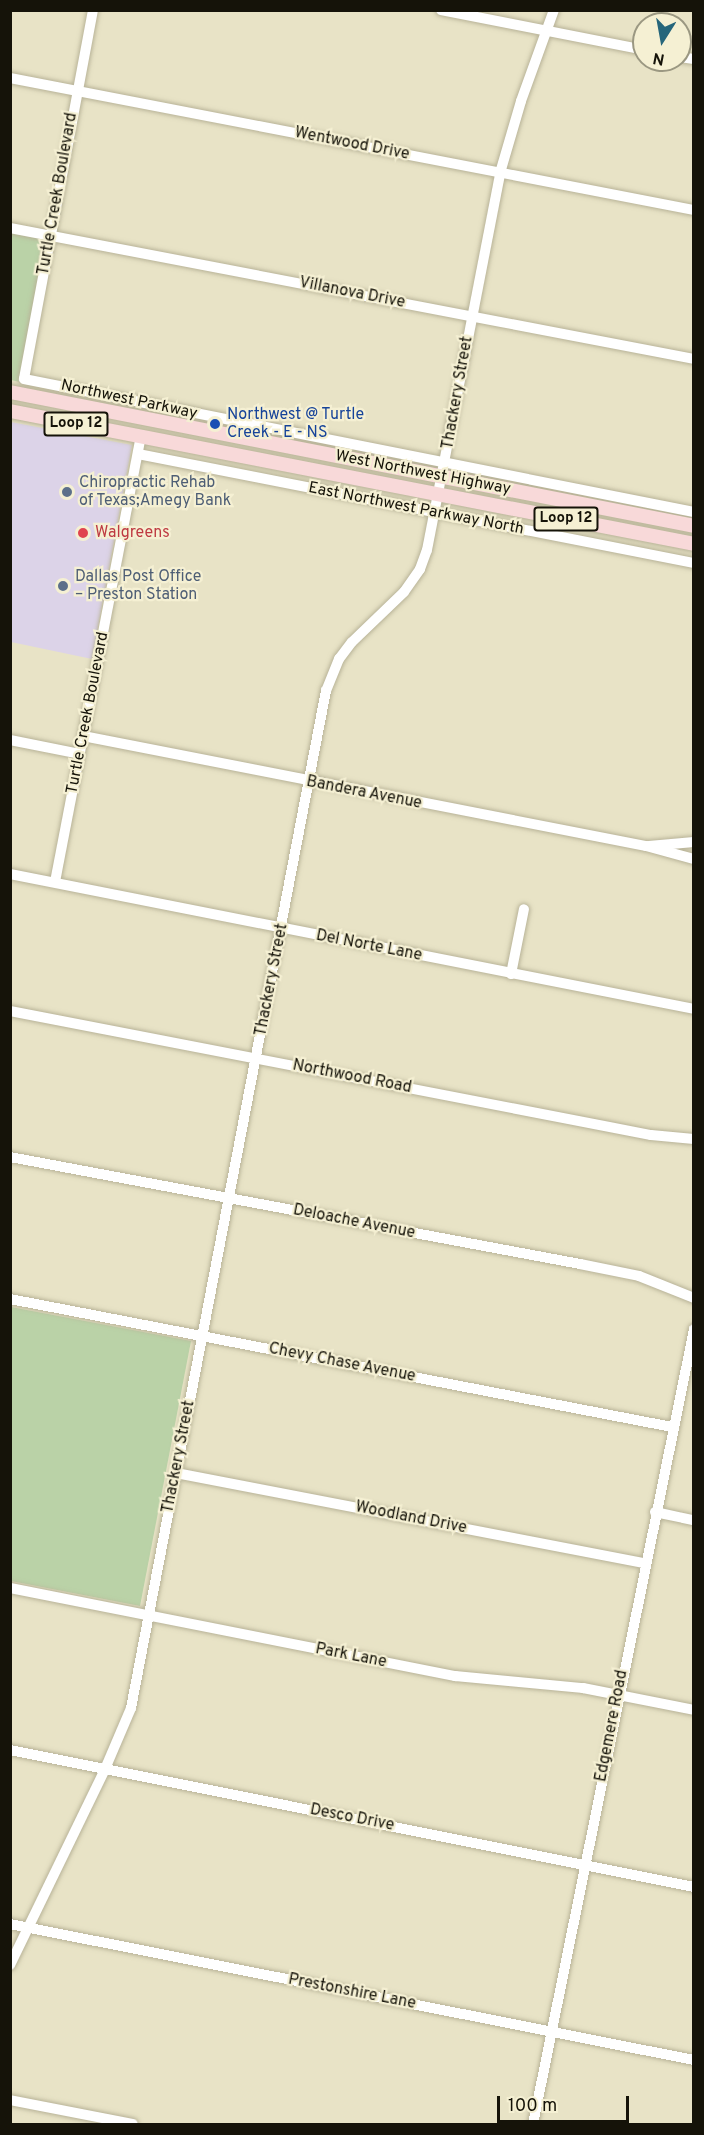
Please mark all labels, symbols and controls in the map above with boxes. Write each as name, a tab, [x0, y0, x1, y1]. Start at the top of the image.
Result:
north arrow	[632, 12, 692, 72]
text: N	[651, 47, 666, 69]
street label: Turtle Creek Boulevard	[34, 111, 82, 277]
street label: Wentwood Drive	[293, 123, 411, 165]
street label: Villanova Drive	[297, 273, 407, 313]
street label: Thackery Street	[439, 335, 477, 451]
street label: Northwest Parkway	[59, 376, 199, 424]
place label: Northwest @ Turtle Creek - E - NS	[227, 405, 365, 443]
road number: Loop 12	[43, 412, 109, 436]
marker: Northwest @ Turtle Creek - E - NS	[208, 417, 222, 431]
street label: West Northwest Highway	[334, 447, 512, 499]
place label: Chiropractic Rehab of Texas;Amegy Bank	[79, 473, 232, 511]
street label: East Northwest Parkway North	[307, 479, 525, 539]
marker: Chiropractic Rehab of Texas;Amegy Bank	[60, 485, 74, 499]
road number: Loop 12	[533, 507, 599, 531]
place label: Walgreens	[95, 523, 170, 543]
marker: Walgreens	[76, 526, 90, 540]
place label: Dallas Post Office – Preston Station	[75, 567, 201, 605]
marker: Dallas Post Office – Preston Station	[56, 579, 70, 593]
street label: Turtle Creek Boulevard	[63, 630, 113, 796]
street label: Bandera Avenue	[304, 772, 424, 814]
street label: Thackery Street	[252, 922, 292, 1038]
street label: Del Norte Lane	[314, 926, 424, 966]
street label: Northwood Road	[291, 1056, 413, 1098]
street label: Deloache Avenue	[291, 1201, 417, 1243]
street label: Chevy Chase Avenue	[267, 1339, 417, 1387]
street label: Thackery Street	[159, 1399, 199, 1515]
street label: Woodland Drive	[354, 1498, 468, 1538]
street label: Park Lane	[314, 1640, 388, 1672]
street label: Edgemere Road	[592, 1668, 632, 1784]
street label: Desco Drive	[308, 1800, 396, 1836]
street label: Prestonshire Lane	[287, 1970, 417, 2014]
scale bar	[500, 2084, 632, 2122]
text: 100 m	[508, 2095, 557, 2118]

